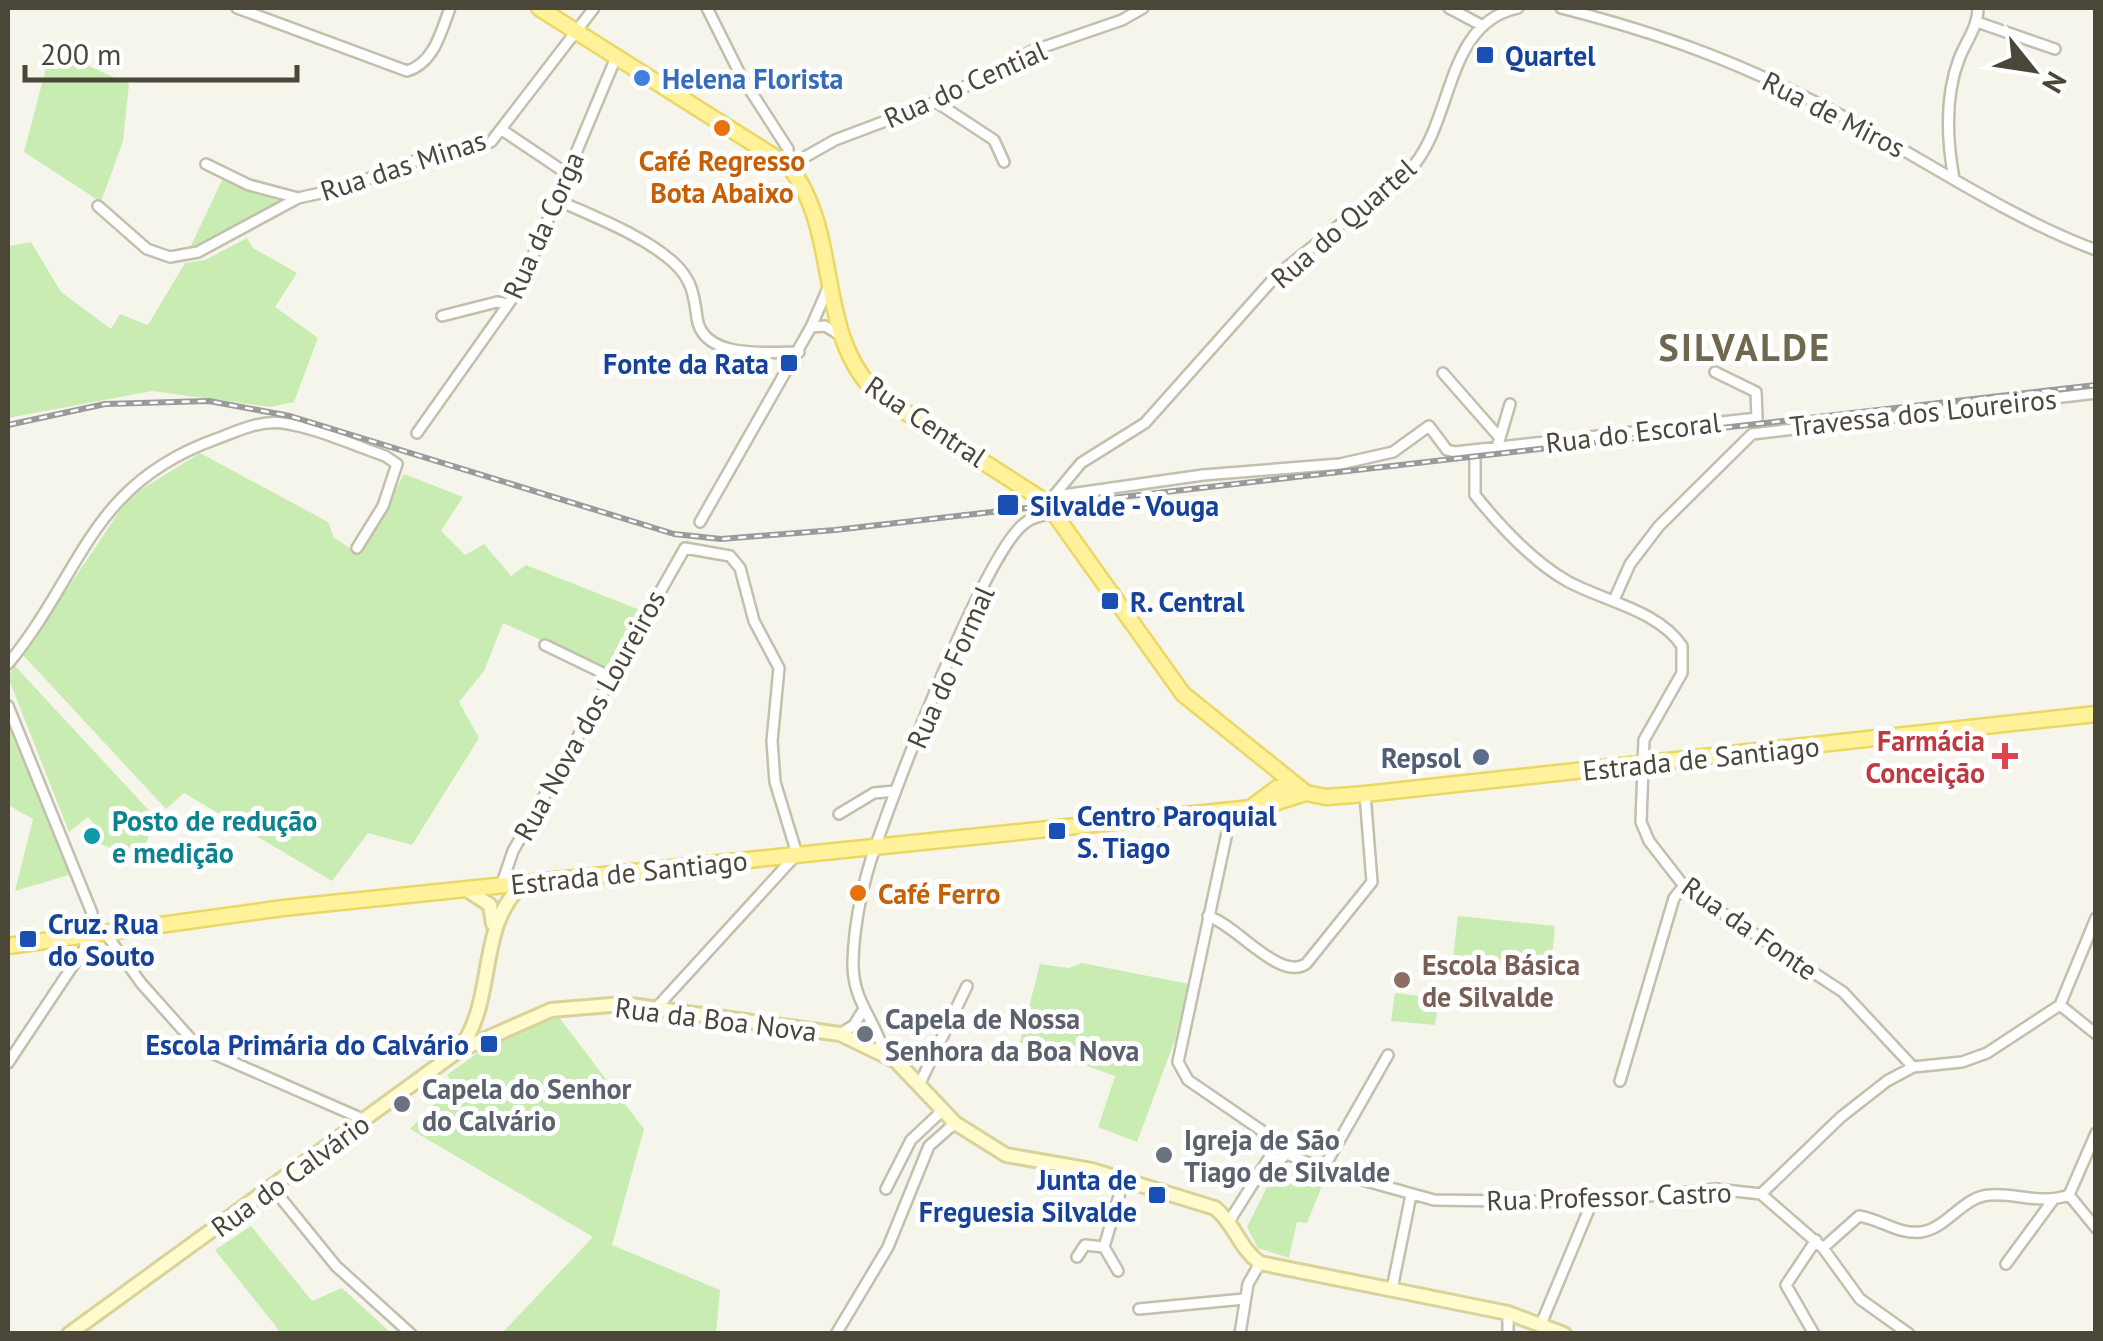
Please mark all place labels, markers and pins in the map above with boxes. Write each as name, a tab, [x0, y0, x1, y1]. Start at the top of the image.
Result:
place label: Quartel	[1505, 37, 1596, 74]
marker: Quartel	[1474, 44, 1496, 66]
place label: Helena Florista	[662, 60, 843, 97]
marker: Helena Florista	[631, 67, 653, 89]
marker: Café Regresso Bota Abaixo	[711, 117, 733, 139]
place label: Café Regresso Bota Abaixo	[639, 142, 805, 211]
place label: Fonte da Rata	[603, 345, 769, 382]
marker: Fonte da Rata	[778, 352, 800, 374]
place label: Silvalde - Vouga	[1030, 487, 1219, 524]
marker: Silvalde - Vouga	[995, 492, 1021, 518]
place label: R. Central	[1130, 583, 1245, 620]
marker: R. Central	[1099, 590, 1121, 612]
place label: Farmácia Conceição	[1866, 722, 1985, 791]
place label: Repsol	[1381, 739, 1462, 776]
marker: Farmácia Conceição	[1994, 745, 2016, 767]
marker: Repsol	[1470, 746, 1492, 768]
place label: Centro Paroquial S. Tiago	[1077, 797, 1277, 866]
place label: Posto de redução e medição	[112, 802, 317, 871]
marker: Centro Paroquial S. Tiago	[1046, 820, 1068, 842]
marker: Posto de redução e medição	[81, 825, 103, 847]
place label: Café Ferro	[878, 875, 1001, 912]
marker: Café Ferro	[847, 882, 869, 904]
place label: Cruz. Rua do Souto	[48, 905, 159, 974]
marker: Cruz. Rua do Souto	[17, 928, 39, 950]
place label: Escola Básica de Silvalde	[1422, 946, 1580, 1015]
marker: Escola Básica de Silvalde	[1391, 969, 1413, 991]
place label: Capela de Nossa Senhora da Boa Nova	[885, 1000, 1139, 1069]
marker: Capela de Nossa Senhora da Boa Nova	[854, 1023, 876, 1045]
place label: Escola Primária do Calvário	[145, 1026, 469, 1063]
marker: Escola Primária do Calvário	[478, 1033, 500, 1055]
place label: Capela do Senhor do Calvário	[422, 1070, 632, 1139]
marker: Capela do Senhor do Calvário	[391, 1093, 413, 1115]
place label: Igreja de São Tiago de Silvalde	[1184, 1121, 1390, 1190]
marker: Igreja de São Tiago de Silvalde	[1153, 1144, 1175, 1166]
place label: Junta de Freguesia Silvalde	[919, 1161, 1137, 1230]
marker: Junta de Freguesia Silvalde	[1146, 1184, 1168, 1206]

